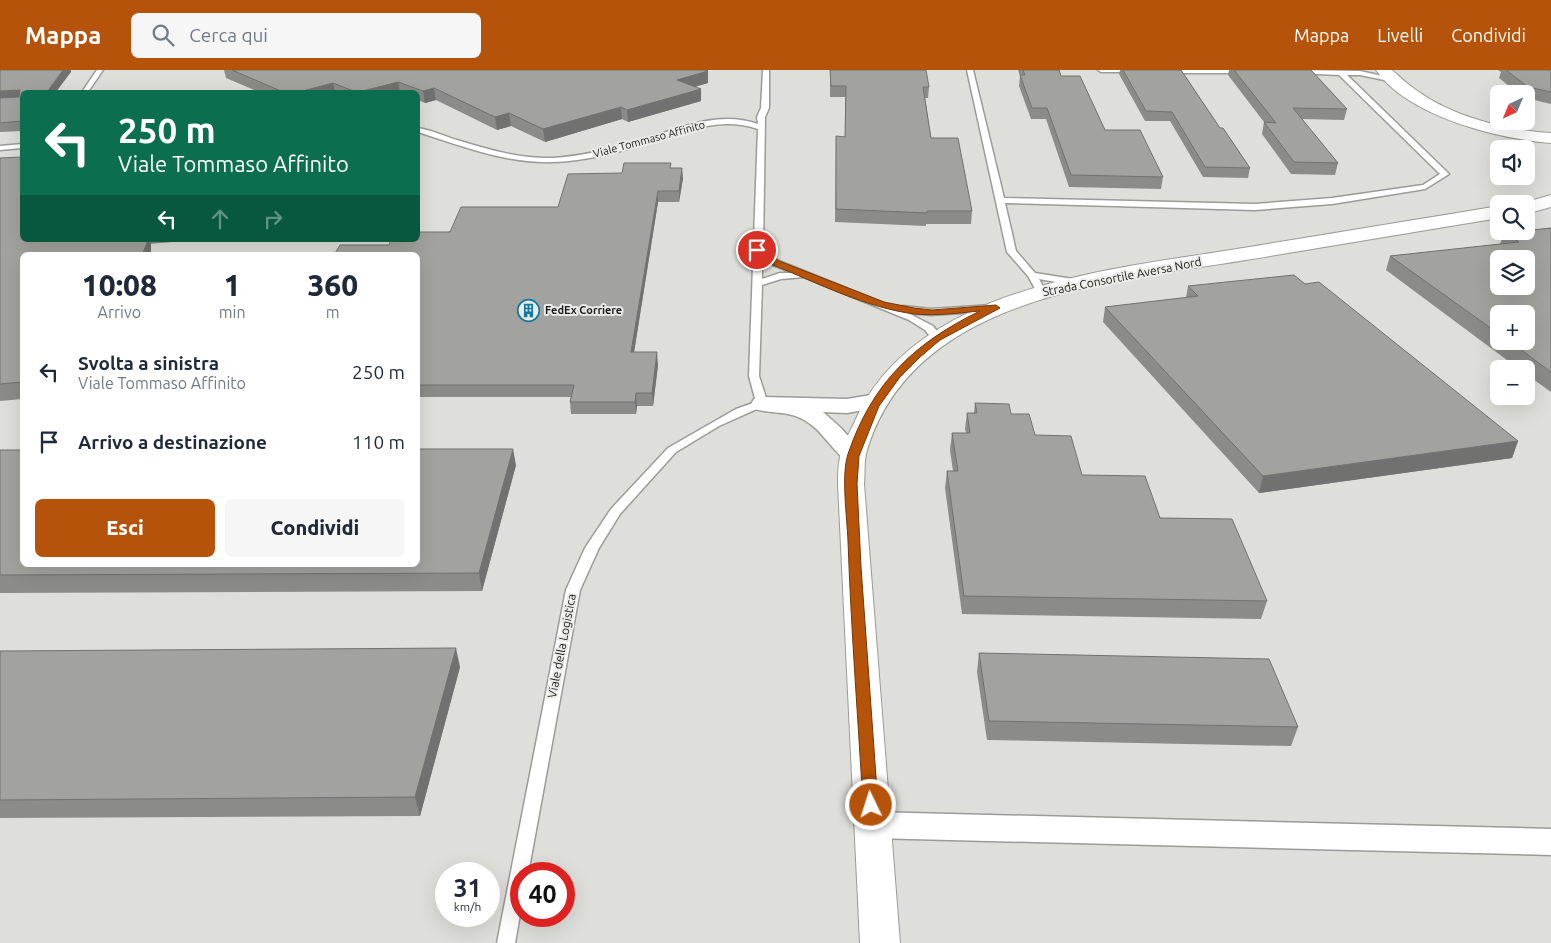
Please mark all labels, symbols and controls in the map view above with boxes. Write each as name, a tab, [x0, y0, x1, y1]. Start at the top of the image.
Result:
search box	[131, 13, 481, 58]
icon: search	[149, 21, 177, 49]
text: Mappa	[25, 22, 101, 49]
text: Cerca qui	[189, 24, 268, 46]
text: Mappa	[1294, 25, 1349, 45]
text: Livelli	[1377, 25, 1423, 45]
text: Condividi	[1451, 25, 1526, 45]
north arrow	[1490, 85, 1535, 130]
map controls	[1490, 85, 1535, 405]
icon: left	[35, 110, 100, 175]
text: 250 m	[118, 110, 216, 150]
street label: Viale Tommaso Affinito	[592, 118, 706, 160]
button: sound	[1490, 140, 1535, 185]
text: Viale Tommaso Affinito	[118, 151, 349, 176]
button: search	[1490, 195, 1535, 240]
icon: left	[153, 205, 181, 233]
icon: ahead	[206, 205, 234, 233]
icon: right	[259, 205, 287, 233]
pin	[736, 229, 778, 271]
icon: arrive	[743, 236, 771, 264]
button: layers	[1490, 250, 1535, 295]
street label: Strada Consortile Aversa Nord	[1041, 255, 1203, 298]
text: 10:08	[82, 268, 157, 302]
text: 1	[224, 268, 241, 302]
text: 360	[307, 268, 358, 302]
building icon: FedEx Corriere	[517, 298, 541, 322]
text: Arrivo	[98, 303, 141, 321]
text: min	[219, 303, 246, 321]
text: m	[326, 303, 340, 321]
place label: FedEx Corriere	[545, 304, 622, 316]
button: +	[1490, 305, 1535, 350]
text: Svolta a sinistra	[78, 352, 219, 374]
icon: left	[35, 358, 63, 386]
button: −	[1490, 360, 1535, 405]
text: 250 m	[352, 361, 405, 383]
text: Viale Tommaso Affinito	[78, 374, 246, 392]
icon: arrive	[35, 428, 63, 456]
text: Arrivo a destinazione	[78, 431, 267, 453]
text: 110 m	[352, 431, 405, 453]
button: Esci	[35, 499, 215, 557]
button: Condividi	[225, 499, 405, 557]
street label: Viale della Logistica	[545, 593, 578, 699]
position arrow	[844, 778, 896, 830]
speed limit sign: 40	[510, 862, 575, 927]
text: 31	[453, 874, 482, 902]
text: km/h	[454, 900, 481, 913]

